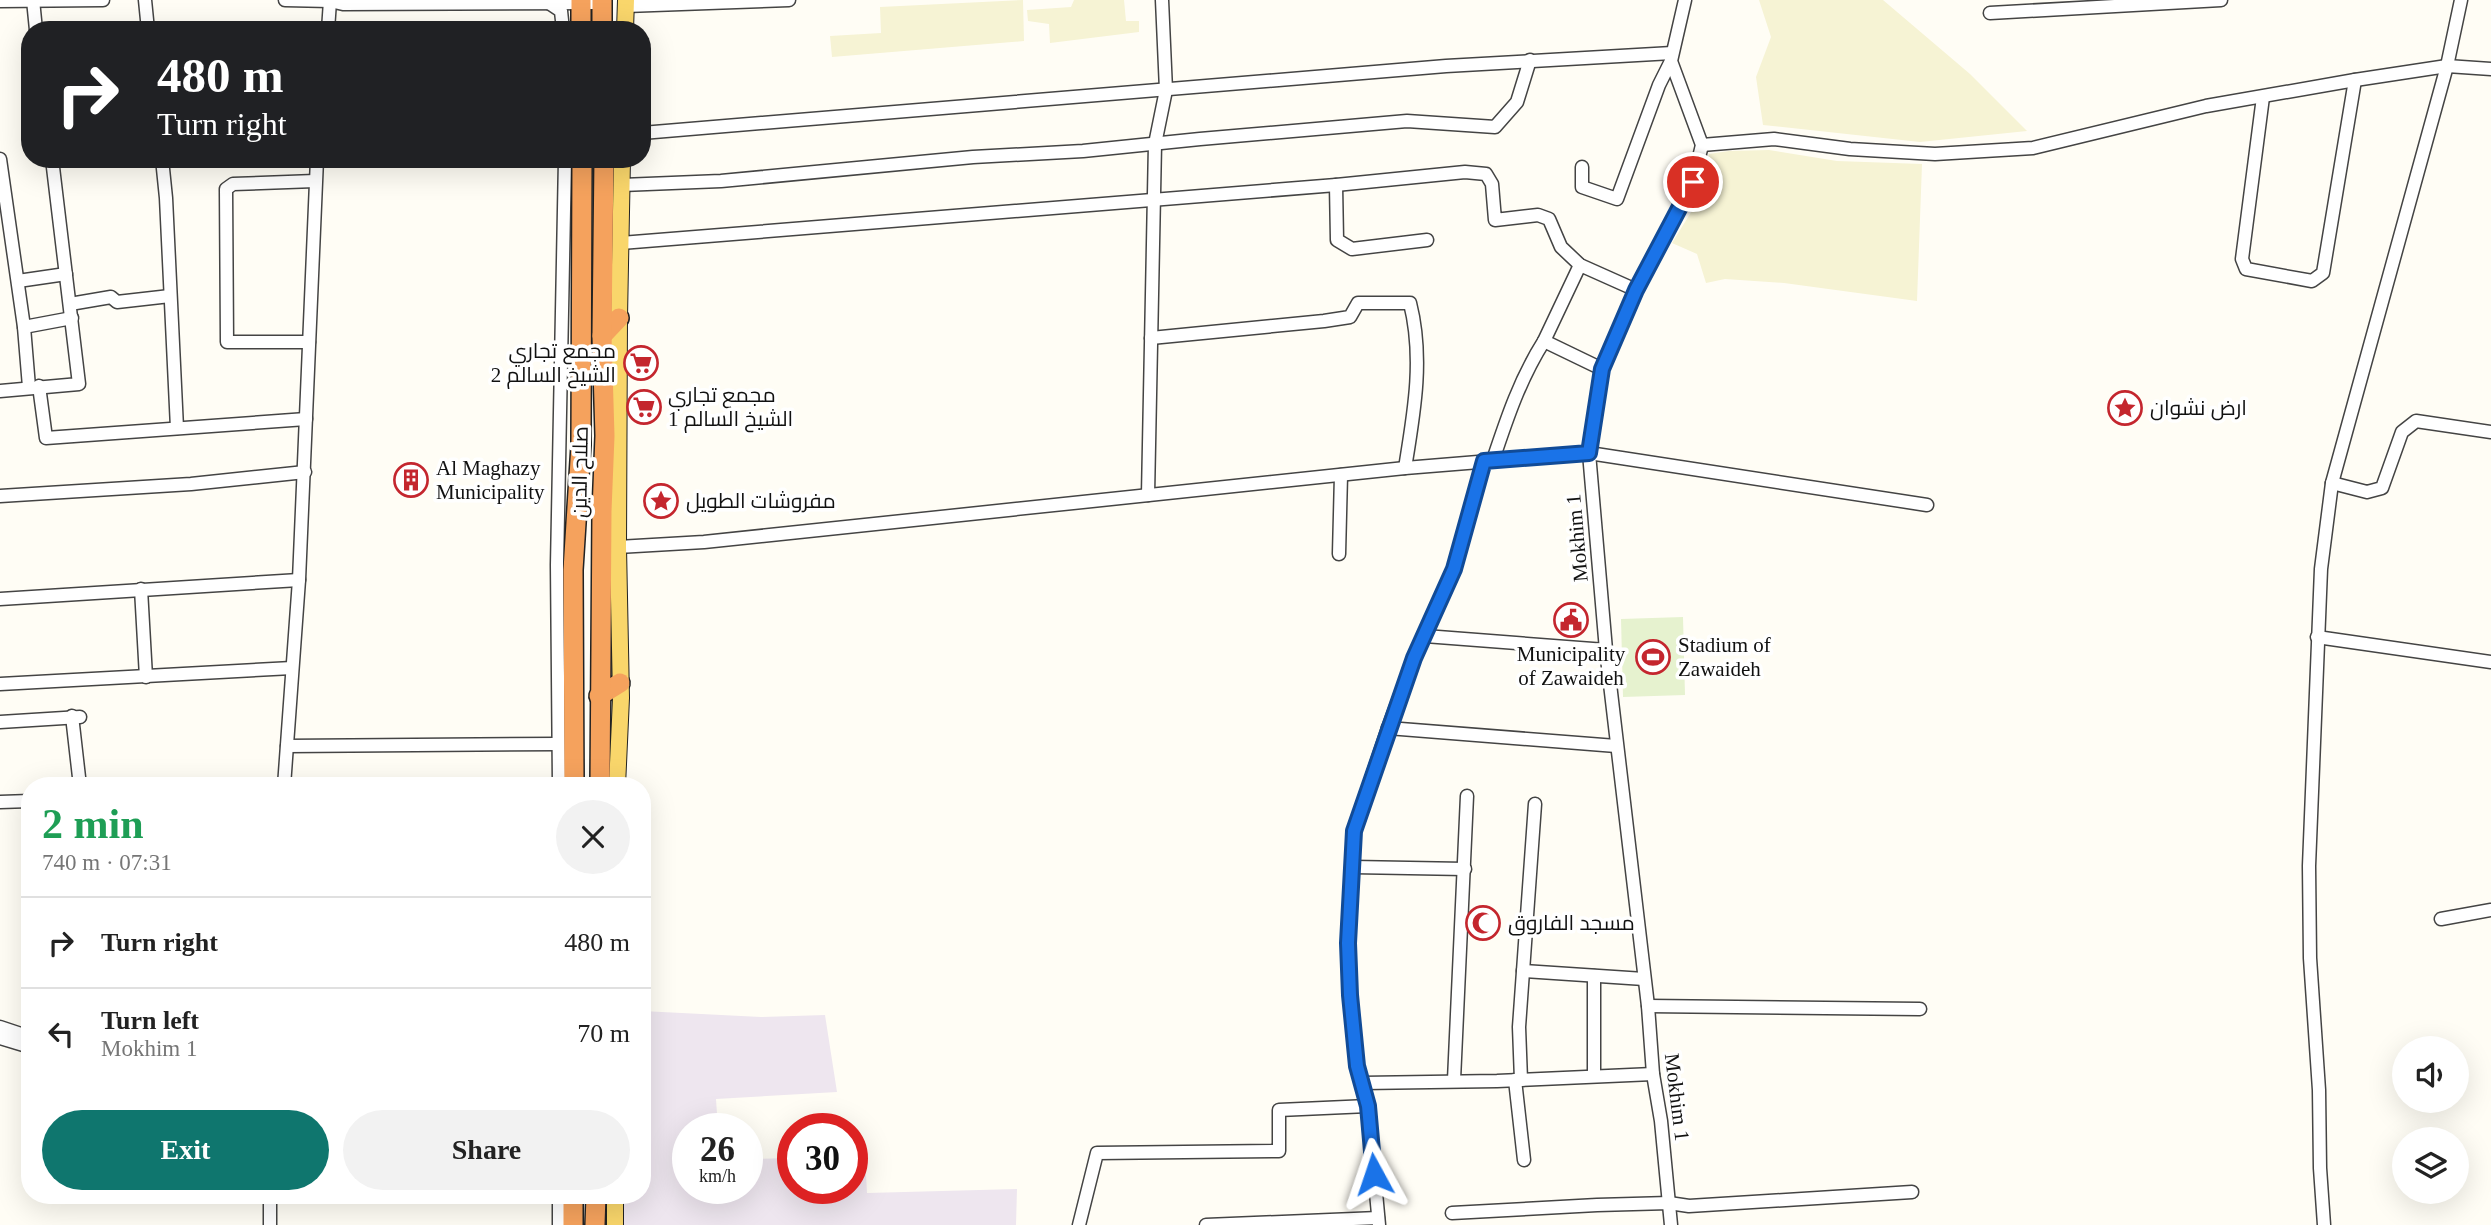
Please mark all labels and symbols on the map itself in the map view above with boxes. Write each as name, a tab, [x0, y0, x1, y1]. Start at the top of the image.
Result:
pin	[1663, 152, 1723, 212]
place label: مجمع تجاري الشيخ السالم 2	[491, 339, 616, 389]
supermarket icon: مجمع تجاري الشيخ السالم 2	[622, 344, 660, 382]
place label: مجمع تجاري الشيخ السالم 1	[668, 383, 793, 433]
supermarket icon: مجمع تجاري الشيخ السالم 1	[625, 388, 663, 426]
place icon: ارض نشوان	[2106, 389, 2144, 427]
place label: ارض نشوان	[2150, 396, 2247, 421]
street label: صلاح الدين	[567, 426, 595, 518]
place label: Al Maghazy Municipality	[436, 456, 545, 504]
building icon: Al Maghazy Municipality	[392, 461, 430, 499]
place icon: مفروشات الطويل	[642, 482, 680, 520]
place label: مفروشات الطويل	[686, 489, 836, 514]
street label: Mokhim 1	[1561, 493, 1593, 583]
public building icon: Municipality of Zawaideh	[1552, 601, 1590, 639]
place label: Stadium of Zawaideh	[1678, 633, 1771, 681]
sports icon: Stadium of Zawaideh	[1634, 638, 1672, 676]
place label: Municipality of Zawaideh	[1517, 642, 1626, 690]
mosque icon: مسجد الفاروق	[1464, 904, 1502, 942]
place label: مسجد الفاروق	[1508, 911, 1635, 936]
street label: Mokhim 1	[1660, 1052, 1694, 1142]
speed limit sign: 30	[777, 1113, 868, 1204]
position arrow	[1337, 1137, 1411, 1211]

